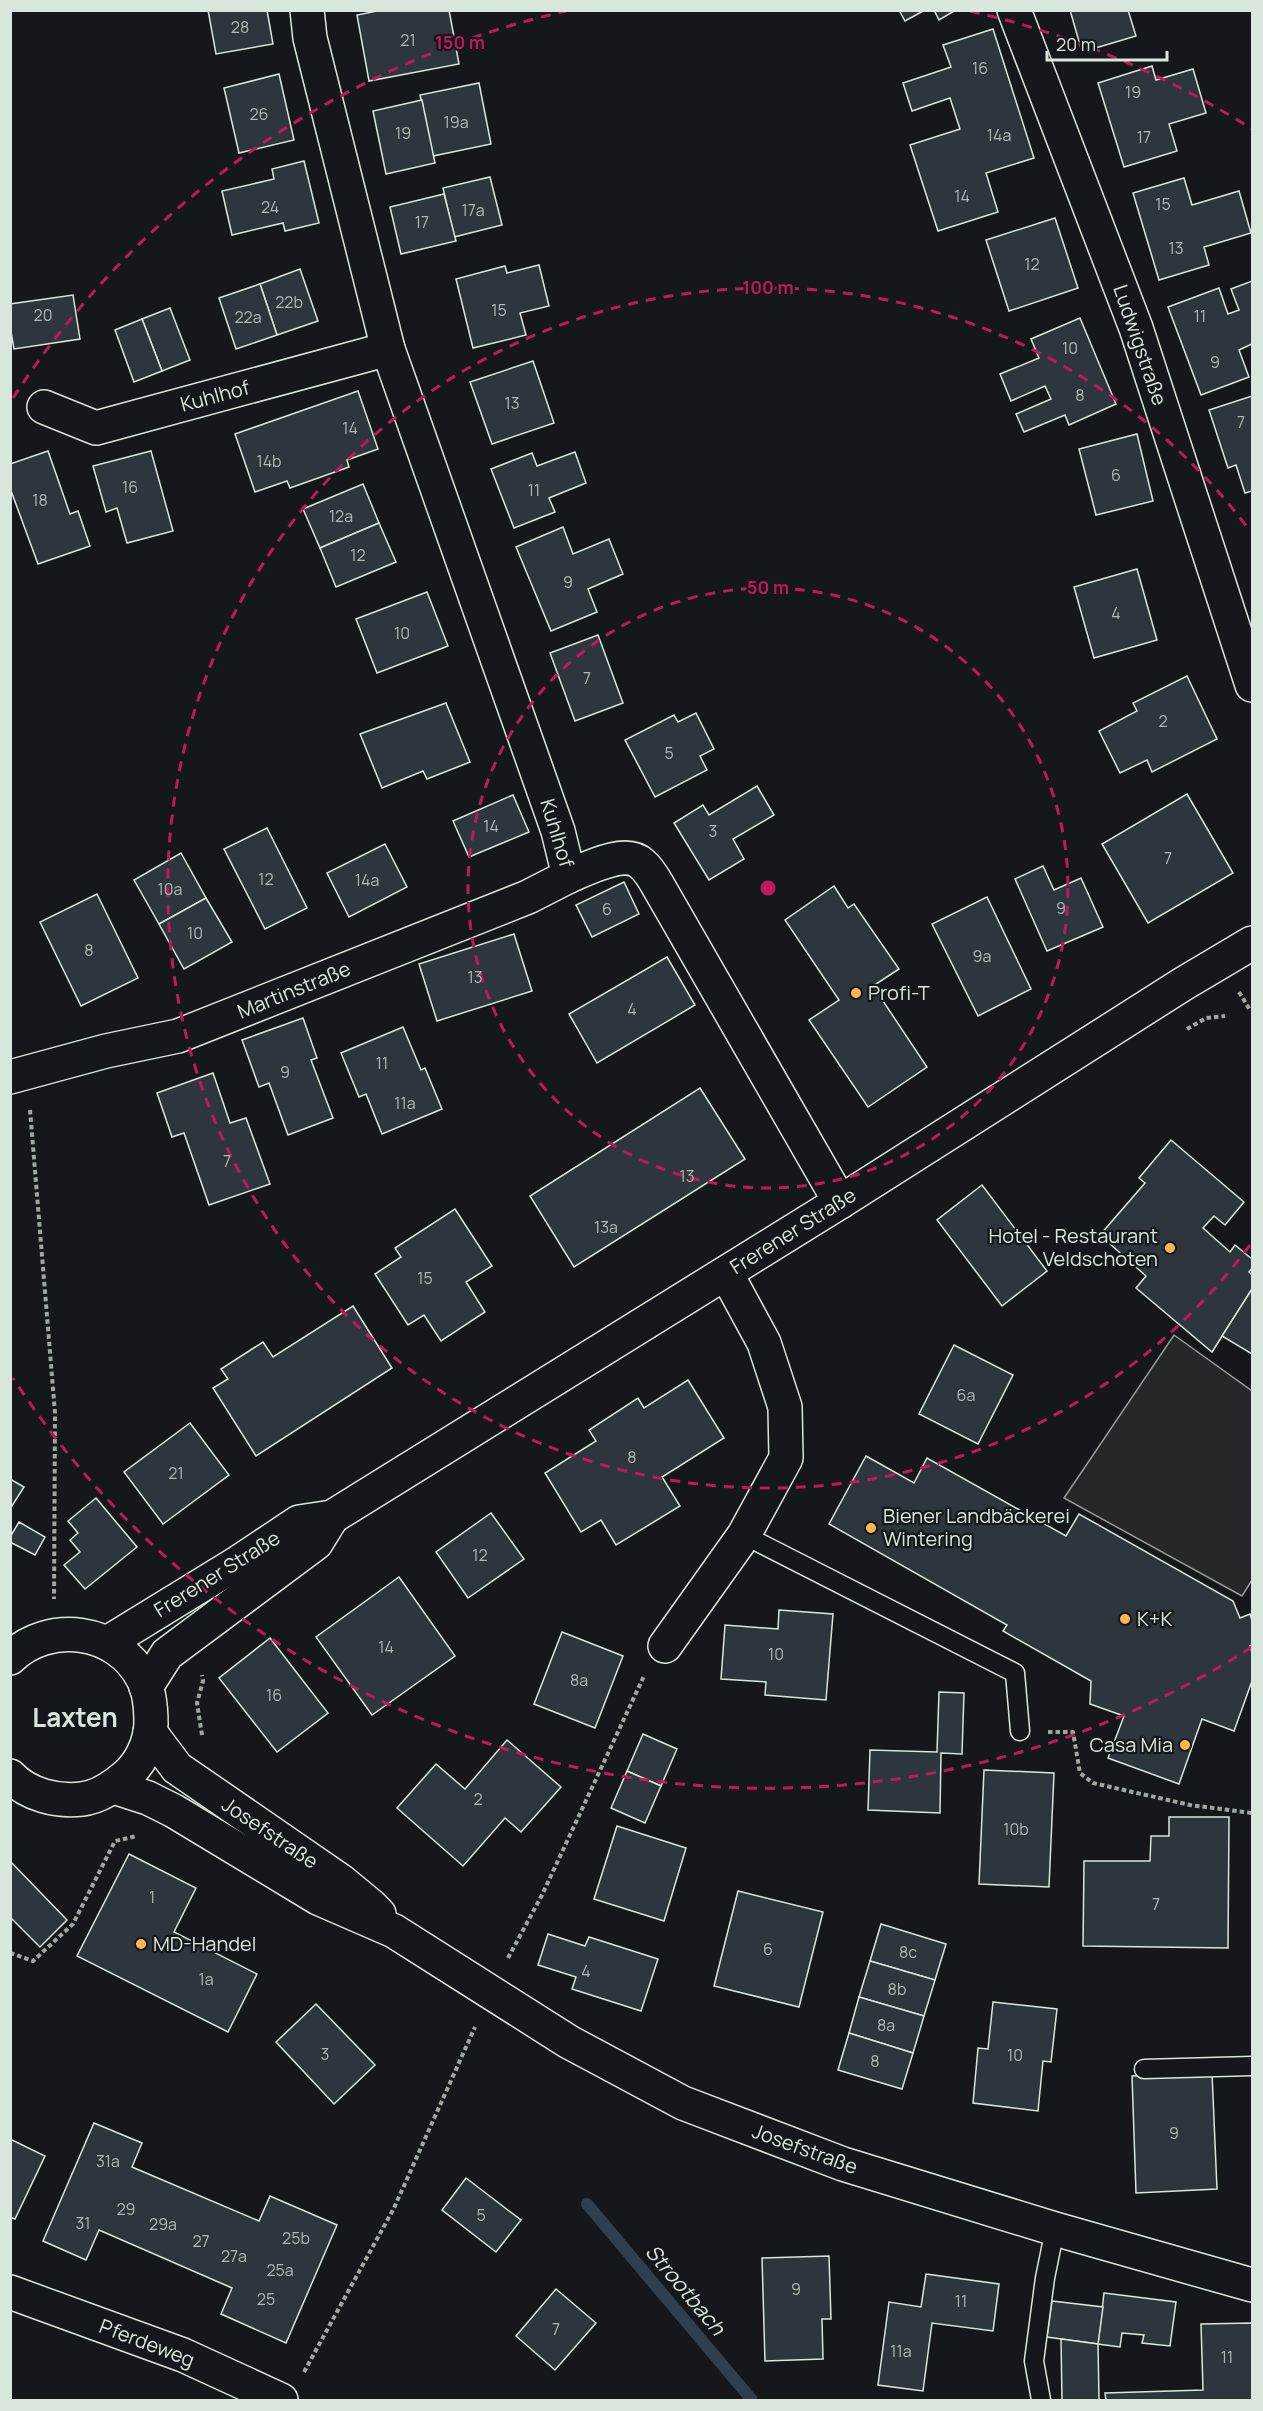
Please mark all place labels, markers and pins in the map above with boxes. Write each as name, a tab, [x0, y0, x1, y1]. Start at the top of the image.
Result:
centre of rings	[758, 878, 778, 898]
place label: Profi-T	[868, 979, 930, 1006]
marker: Profi-T	[849, 986, 863, 1000]
place label: Hotel - Restaurant Veldschoten	[989, 1222, 1158, 1272]
marker: Hotel - Restaurant Veldschoten	[1163, 1241, 1177, 1255]
place label: Biener Landbäckerei Wintering	[883, 1502, 1070, 1552]
marker: Biener Landbäckerei Wintering	[864, 1521, 878, 1535]
place label: K+K	[1137, 1605, 1172, 1632]
marker: K+K	[1118, 1612, 1132, 1626]
place label: Casa Mia	[1089, 1731, 1173, 1758]
marker: Casa Mia	[1178, 1738, 1192, 1752]
place label: MD-Handel	[153, 1930, 256, 1957]
marker: MD-Handel	[134, 1937, 148, 1951]

